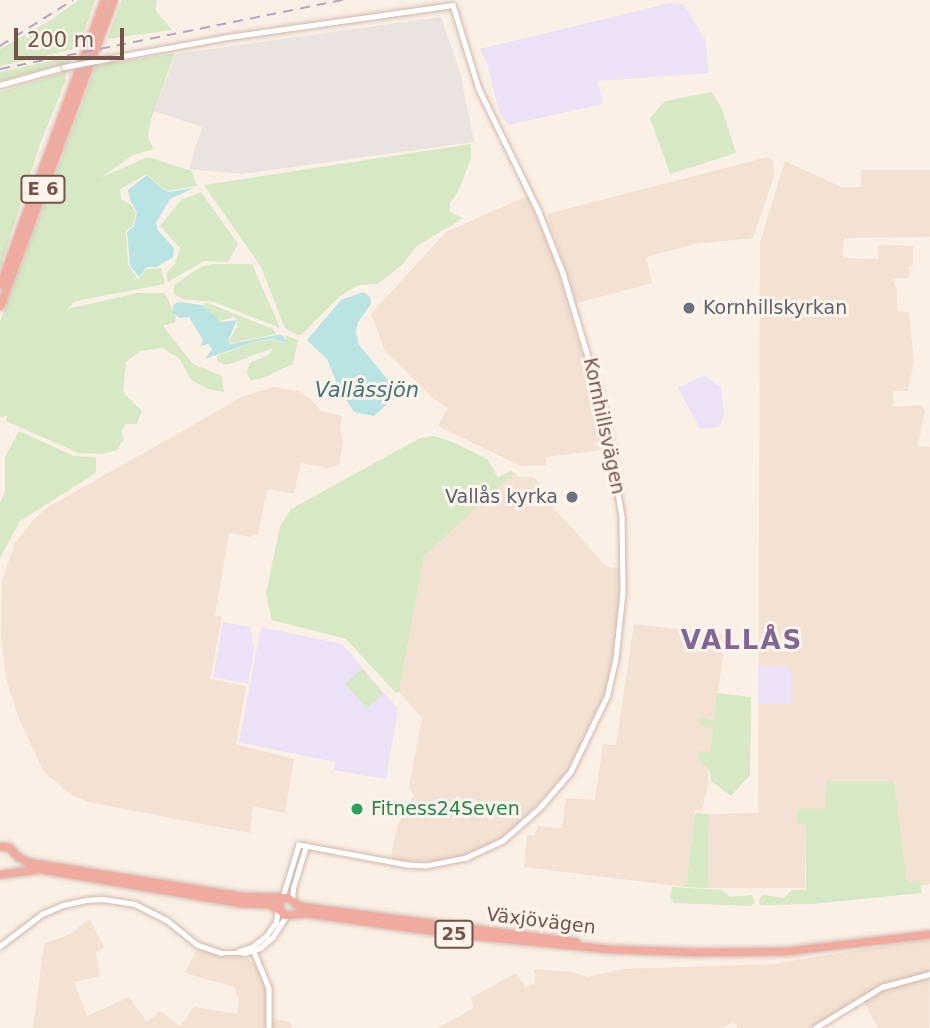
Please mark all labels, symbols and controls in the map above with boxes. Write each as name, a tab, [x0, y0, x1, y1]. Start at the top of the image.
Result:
scale bar	[18, 14, 128, 58]
text: 200 m	[27, 28, 94, 52]
road number: E 6	[20, 174, 66, 204]
place label: Kornhillskyrkan	[703, 297, 847, 319]
marker: Kornhillskyrkan	[681, 300, 697, 316]
street label: Kornhillsvägen	[578, 356, 630, 496]
water label: Vallåssjön	[315, 377, 419, 403]
place label: Vallås kyrka	[445, 486, 558, 508]
marker: Vallås kyrka	[564, 489, 580, 505]
district label: VALLÅS	[682, 625, 802, 657]
place label: Fitness24Seven	[371, 798, 520, 820]
marker: Fitness24Seven	[349, 801, 365, 817]
street label: Växjövägen	[485, 903, 597, 939]
road number: 25	[433, 919, 475, 948]

